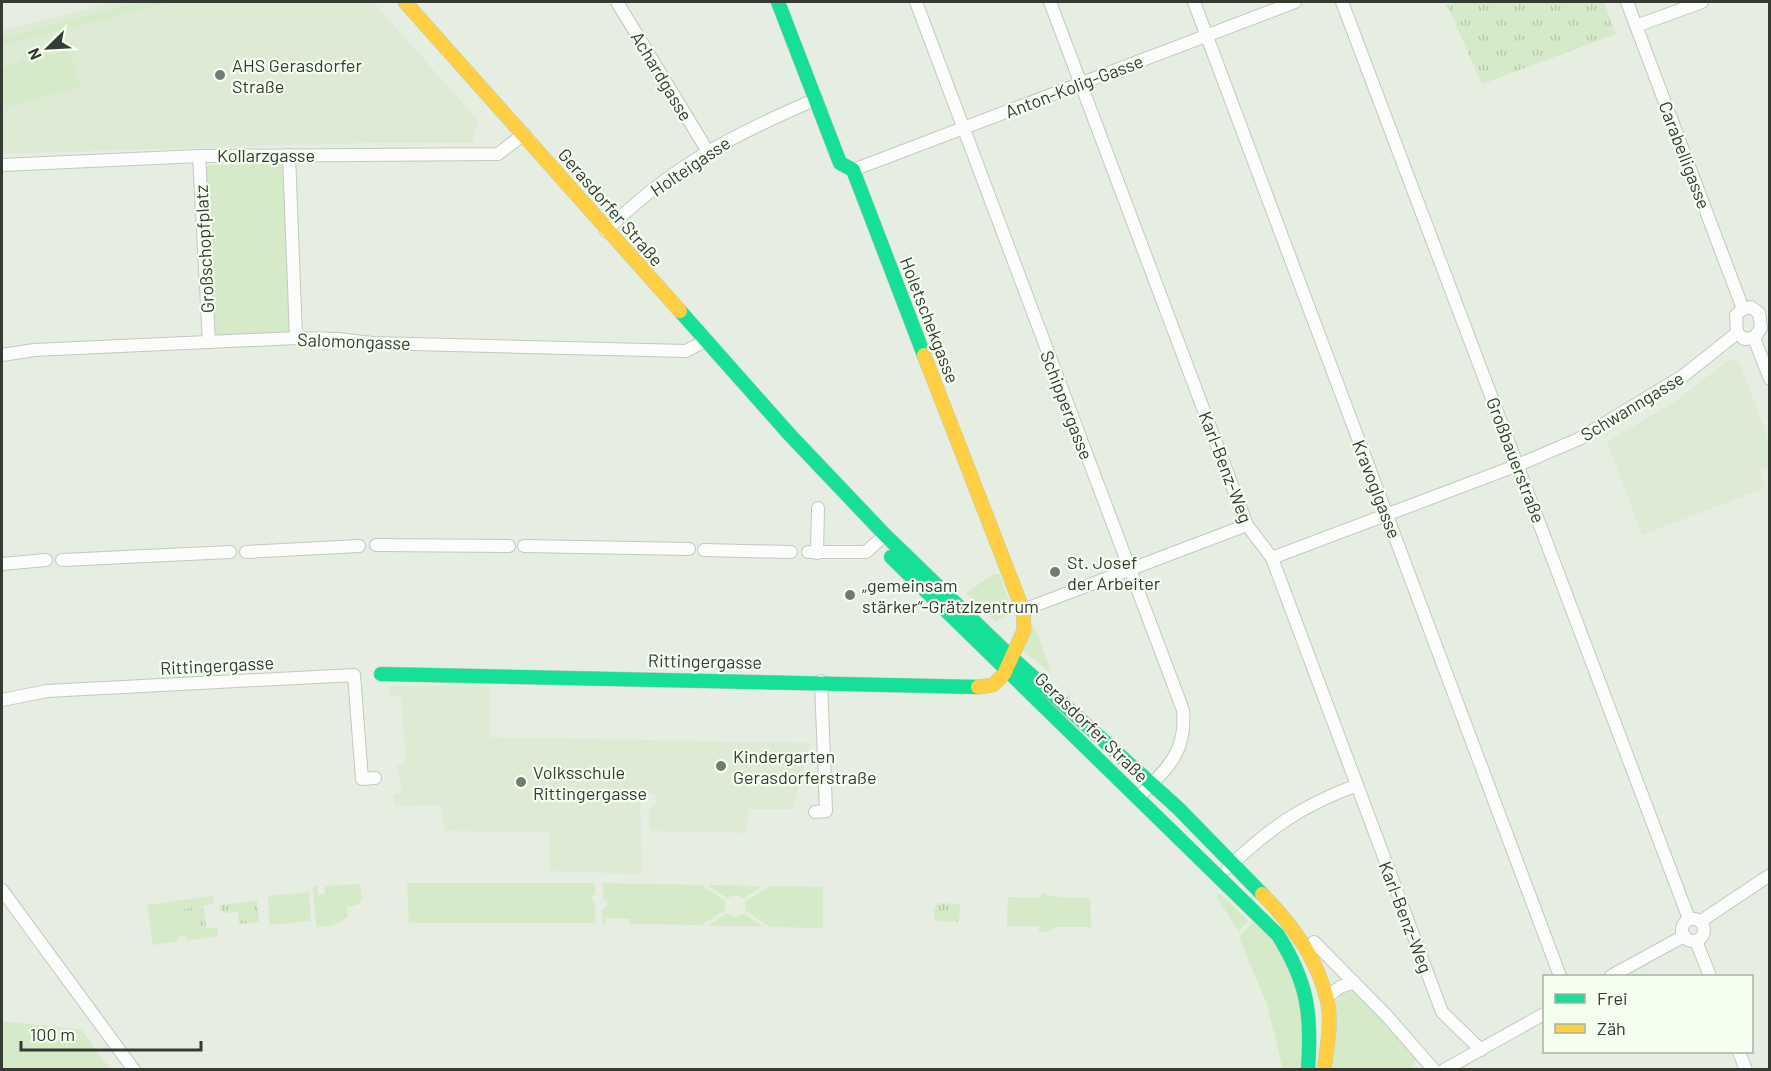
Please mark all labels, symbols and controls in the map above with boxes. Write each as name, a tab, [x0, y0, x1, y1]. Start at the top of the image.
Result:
north arrow	[18, 18, 78, 78]
street label: Achardgasse	[627, 27, 697, 125]
text: N	[23, 46, 45, 63]
street label: Anton-Kolig-Gasse	[1002, 50, 1146, 122]
place label: AHS Gerasdorfer Straße	[232, 54, 362, 97]
marker: AHS Gerasdorfer Straße	[213, 68, 227, 82]
street label: Carabelligasse	[1654, 98, 1716, 212]
street label: Holteigasse	[646, 131, 734, 201]
street label: Kollarzgasse	[217, 144, 315, 166]
street label: Gerasdorfer Straße	[554, 144, 668, 270]
street label: Großschopfplatz	[190, 184, 218, 314]
street label: Holetschekgasse	[896, 254, 964, 386]
street label: Salomongasse	[297, 328, 411, 354]
street label: Schippergasse	[1036, 347, 1098, 463]
street label: Schwanngasse	[1577, 367, 1687, 445]
street label: Großbauerstraße	[1482, 394, 1550, 526]
street label: Karl-Benz-Weg	[1195, 408, 1257, 526]
street label: Kravoglgasse	[1348, 437, 1406, 541]
place label: St. Josef der Arbeiter	[1067, 551, 1161, 594]
marker: St. Josef der Arbeiter	[1048, 565, 1062, 579]
place label: „gemeinsam stärker“-Grätzlzentrum	[862, 574, 1039, 617]
marker: „gemeinsam stärker“-Grätzlzentrum	[843, 588, 857, 602]
street label: Rittingergasse	[648, 649, 762, 673]
street label: Rittingergasse	[159, 651, 275, 679]
street label: Gerasdorfer Straße	[1031, 667, 1153, 787]
place label: Kindergarten Gerasdorferstraße	[733, 745, 877, 788]
marker: Kindergarten Gerasdorferstraße	[714, 759, 728, 773]
place label: Volksschule Rittingergasse	[533, 761, 647, 804]
marker: Volksschule Rittingergasse	[514, 775, 528, 789]
street label: Karl-Benz-Weg	[1375, 858, 1437, 976]
legend	[1543, 975, 1753, 1053]
text: Frei	[1597, 987, 1628, 1009]
scale bar	[21, 1014, 201, 1052]
text: Zäh	[1597, 1017, 1626, 1039]
text: 100 m	[30, 1023, 75, 1045]

